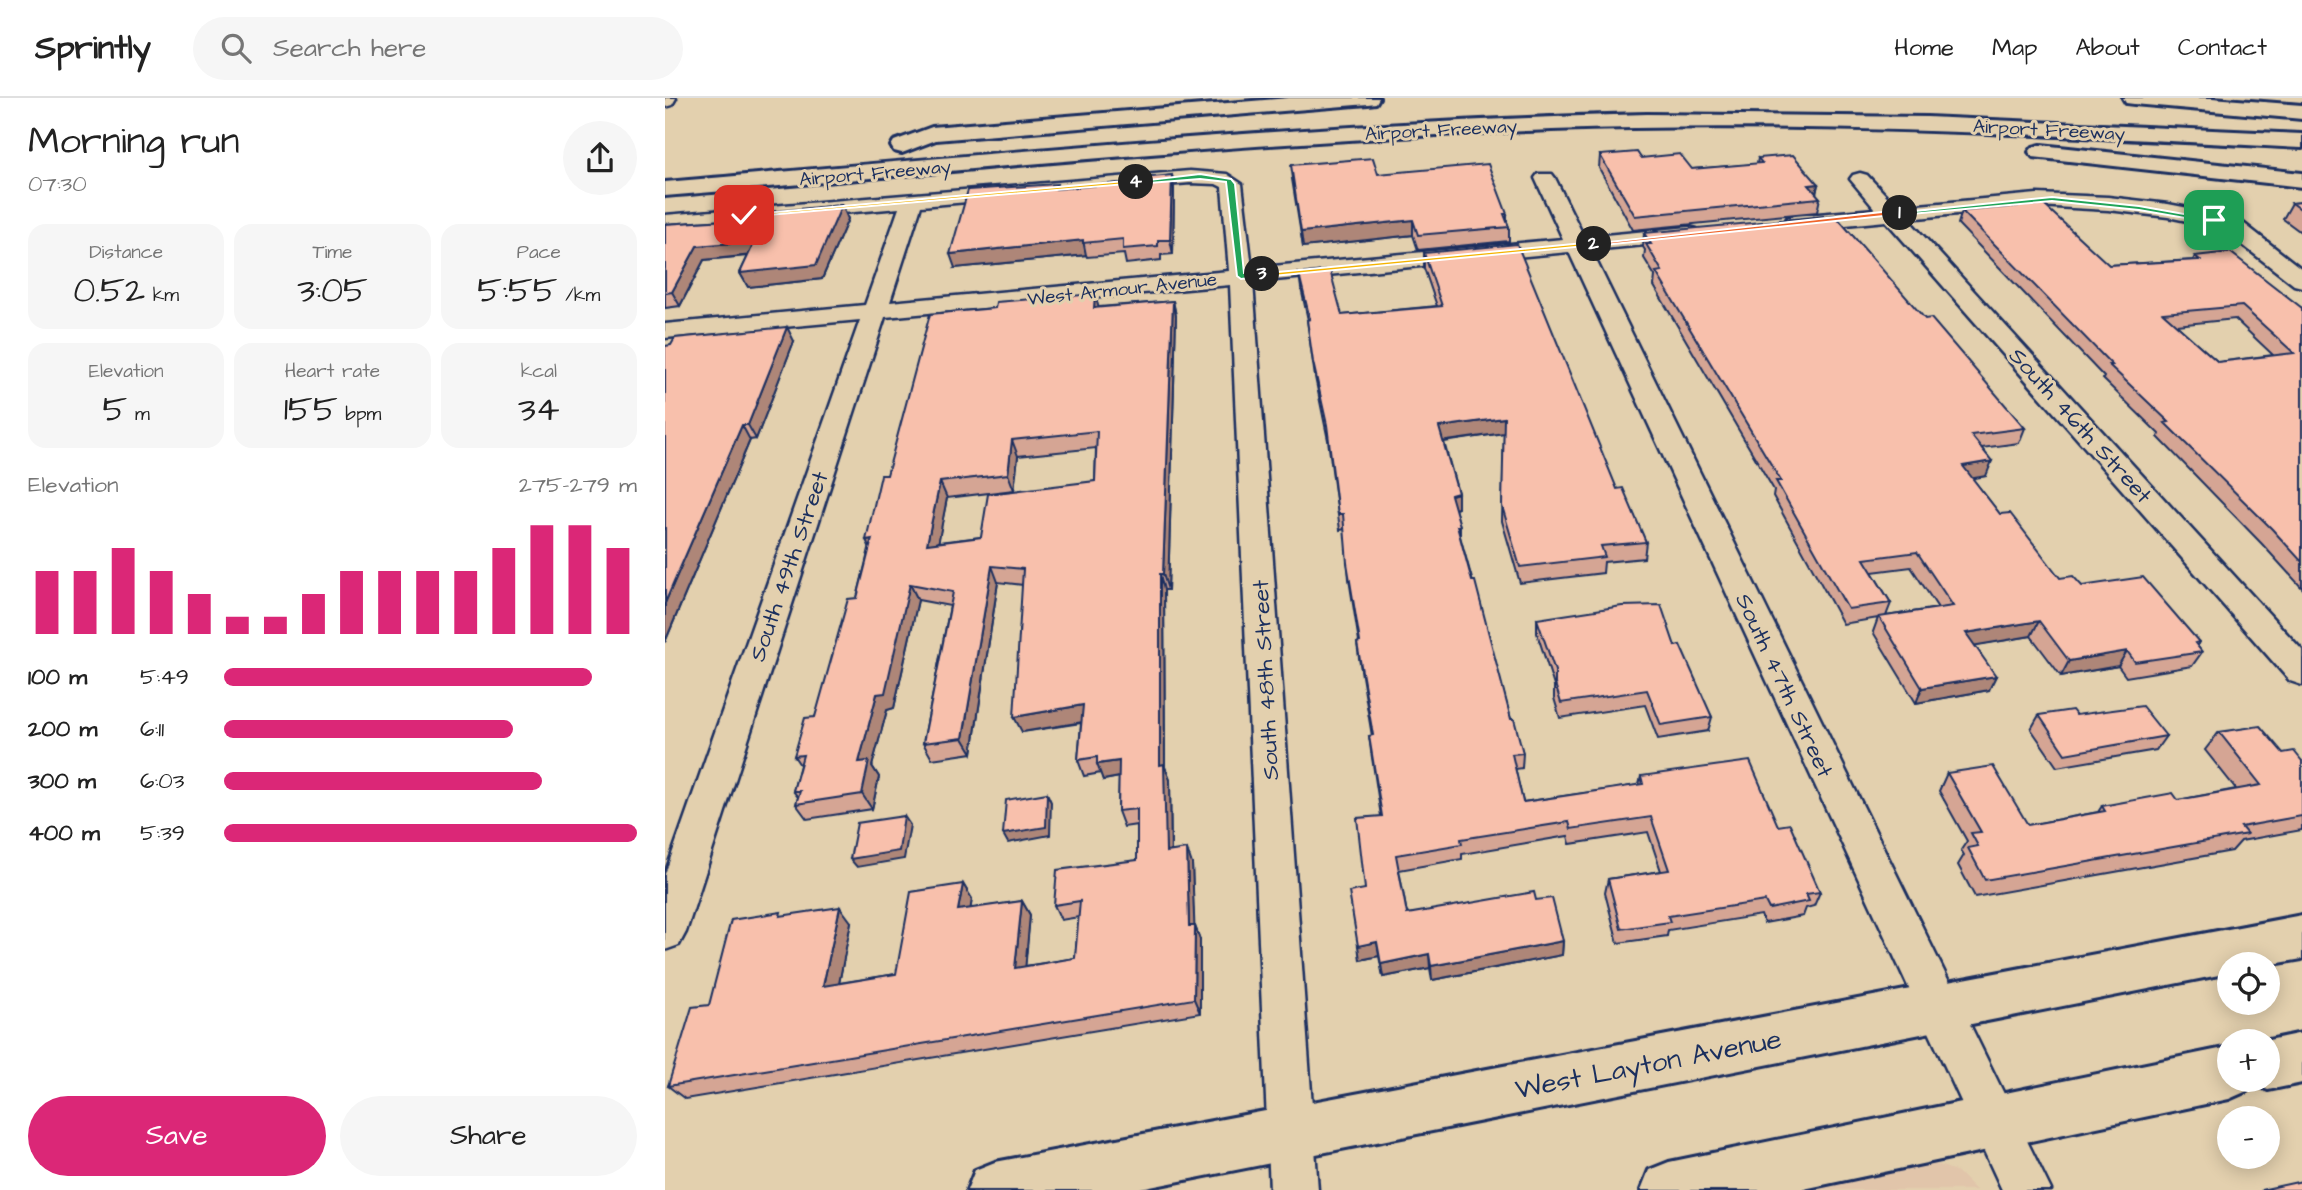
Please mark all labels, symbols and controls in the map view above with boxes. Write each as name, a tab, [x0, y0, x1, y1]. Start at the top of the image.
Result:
search box	[193, 17, 683, 80]
text: Sprintly	[35, 25, 151, 71]
icon: search	[217, 29, 255, 67]
text: Search here	[273, 30, 426, 66]
text: Home	[1894, 31, 1954, 65]
text: Map	[1992, 31, 2037, 65]
text: About	[2075, 31, 2140, 65]
text: Contact	[2178, 31, 2267, 65]
street label: Airport Freeway	[1364, 113, 1518, 149]
street label: Airport Freeway	[1972, 113, 2126, 149]
text: Morning run	[28, 116, 240, 168]
button: share	[563, 121, 637, 195]
street label: Airport Freeway	[798, 153, 953, 195]
pin: 4	[1119, 164, 1154, 200]
text: 07:30	[28, 168, 87, 200]
text: 4	[1129, 168, 1142, 195]
pin	[714, 185, 774, 245]
pin	[2184, 190, 2244, 250]
pin: 1	[1883, 195, 1917, 230]
icon: check	[725, 196, 763, 234]
text: 1	[1898, 199, 1901, 226]
icon: arrive	[2195, 201, 2233, 239]
pin: 2	[1577, 226, 1611, 262]
text: 2	[1588, 230, 1599, 257]
text: Distance	[89, 239, 163, 266]
text: Time	[313, 239, 352, 266]
text: Pace	[517, 239, 561, 266]
pin: 3	[1245, 256, 1279, 292]
text: 3	[1257, 260, 1266, 287]
text: 0.52	[73, 266, 145, 315]
text: 3:05	[297, 266, 368, 315]
text: 5:55	[477, 266, 558, 315]
street label: West Armour Avenue	[1026, 266, 1218, 313]
text: km	[145, 282, 179, 309]
text: /km	[558, 282, 600, 309]
street label: South 46th Street	[2001, 341, 2160, 511]
text: Elevation	[89, 358, 164, 385]
text: Heart rate	[285, 358, 380, 385]
text: kcal	[521, 358, 557, 385]
text: 5	[103, 385, 127, 434]
text: 155	[284, 385, 338, 434]
text: 34	[518, 385, 560, 434]
text: m	[127, 401, 150, 428]
text: bpm	[338, 401, 381, 428]
street label: South 49th Street	[741, 466, 837, 666]
text: Elevation	[28, 469, 119, 501]
text: 275–279 m	[519, 469, 637, 501]
street label: South 48th Street	[1245, 578, 1287, 781]
street label: South 47th Street	[1727, 588, 1841, 783]
text: 100 m	[28, 661, 87, 693]
text: 5:49	[140, 661, 189, 693]
text: 200 m	[28, 713, 97, 745]
text: 6:11	[140, 713, 164, 745]
text: 300 m	[28, 765, 96, 797]
text: 6:03	[140, 765, 184, 797]
text: 400 m	[28, 817, 100, 849]
text: 5:39	[140, 817, 185, 849]
map controls	[2217, 952, 2280, 1169]
button: locate	[2217, 952, 2280, 1015]
street label: West Layton Avenue	[1512, 1020, 1785, 1111]
button: +	[2217, 1029, 2280, 1092]
button: Save	[28, 1096, 326, 1176]
button: Share	[340, 1096, 637, 1176]
button: −	[2217, 1106, 2280, 1169]

